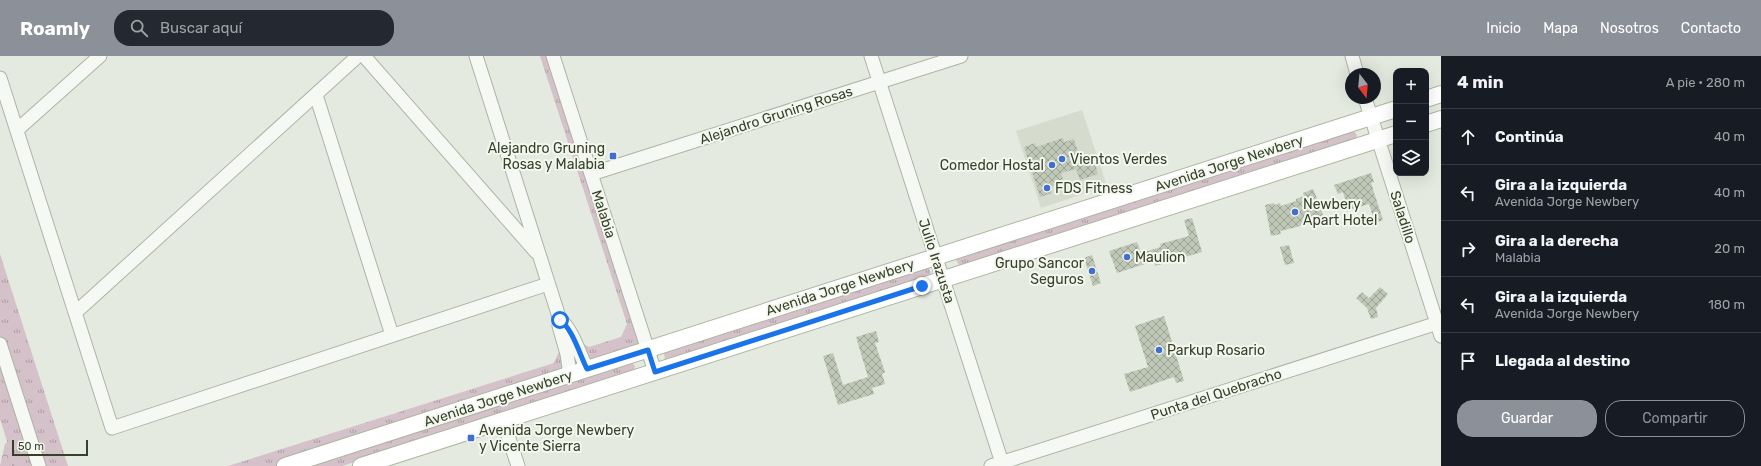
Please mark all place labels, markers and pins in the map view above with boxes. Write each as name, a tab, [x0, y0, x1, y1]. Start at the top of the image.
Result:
place label: Alejandro Gruning Rosas y Malabia	[488, 140, 605, 173]
marker: Alejandro Gruning Rosas y Malabia	[608, 151, 618, 161]
place label: Vientos Verdes	[1070, 151, 1167, 168]
marker: Vientos Verdes	[1057, 154, 1067, 164]
place label: Comedor Hostal	[940, 157, 1044, 174]
marker: Comedor Hostal	[1047, 160, 1057, 170]
place label: FDS Fitness	[1055, 180, 1133, 197]
marker: FDS Fitness	[1042, 183, 1052, 193]
place label: Newbery Apart Hotel	[1303, 196, 1377, 229]
marker: Newbery Apart Hotel	[1290, 207, 1300, 217]
place label: Maulion	[1135, 249, 1186, 266]
marker: Maulion	[1122, 252, 1132, 262]
place label: Grupo Sancor Seguros	[995, 255, 1085, 288]
marker: Grupo Sancor Seguros	[1087, 266, 1097, 276]
place label: Parkup Rosario	[1167, 342, 1265, 359]
marker: Parkup Rosario	[1154, 345, 1164, 355]
place label: Avenida Jorge Newbery y Vicente Sierra	[479, 422, 634, 455]
marker: Avenida Jorge Newbery y Vicente Sierra	[466, 433, 476, 443]

